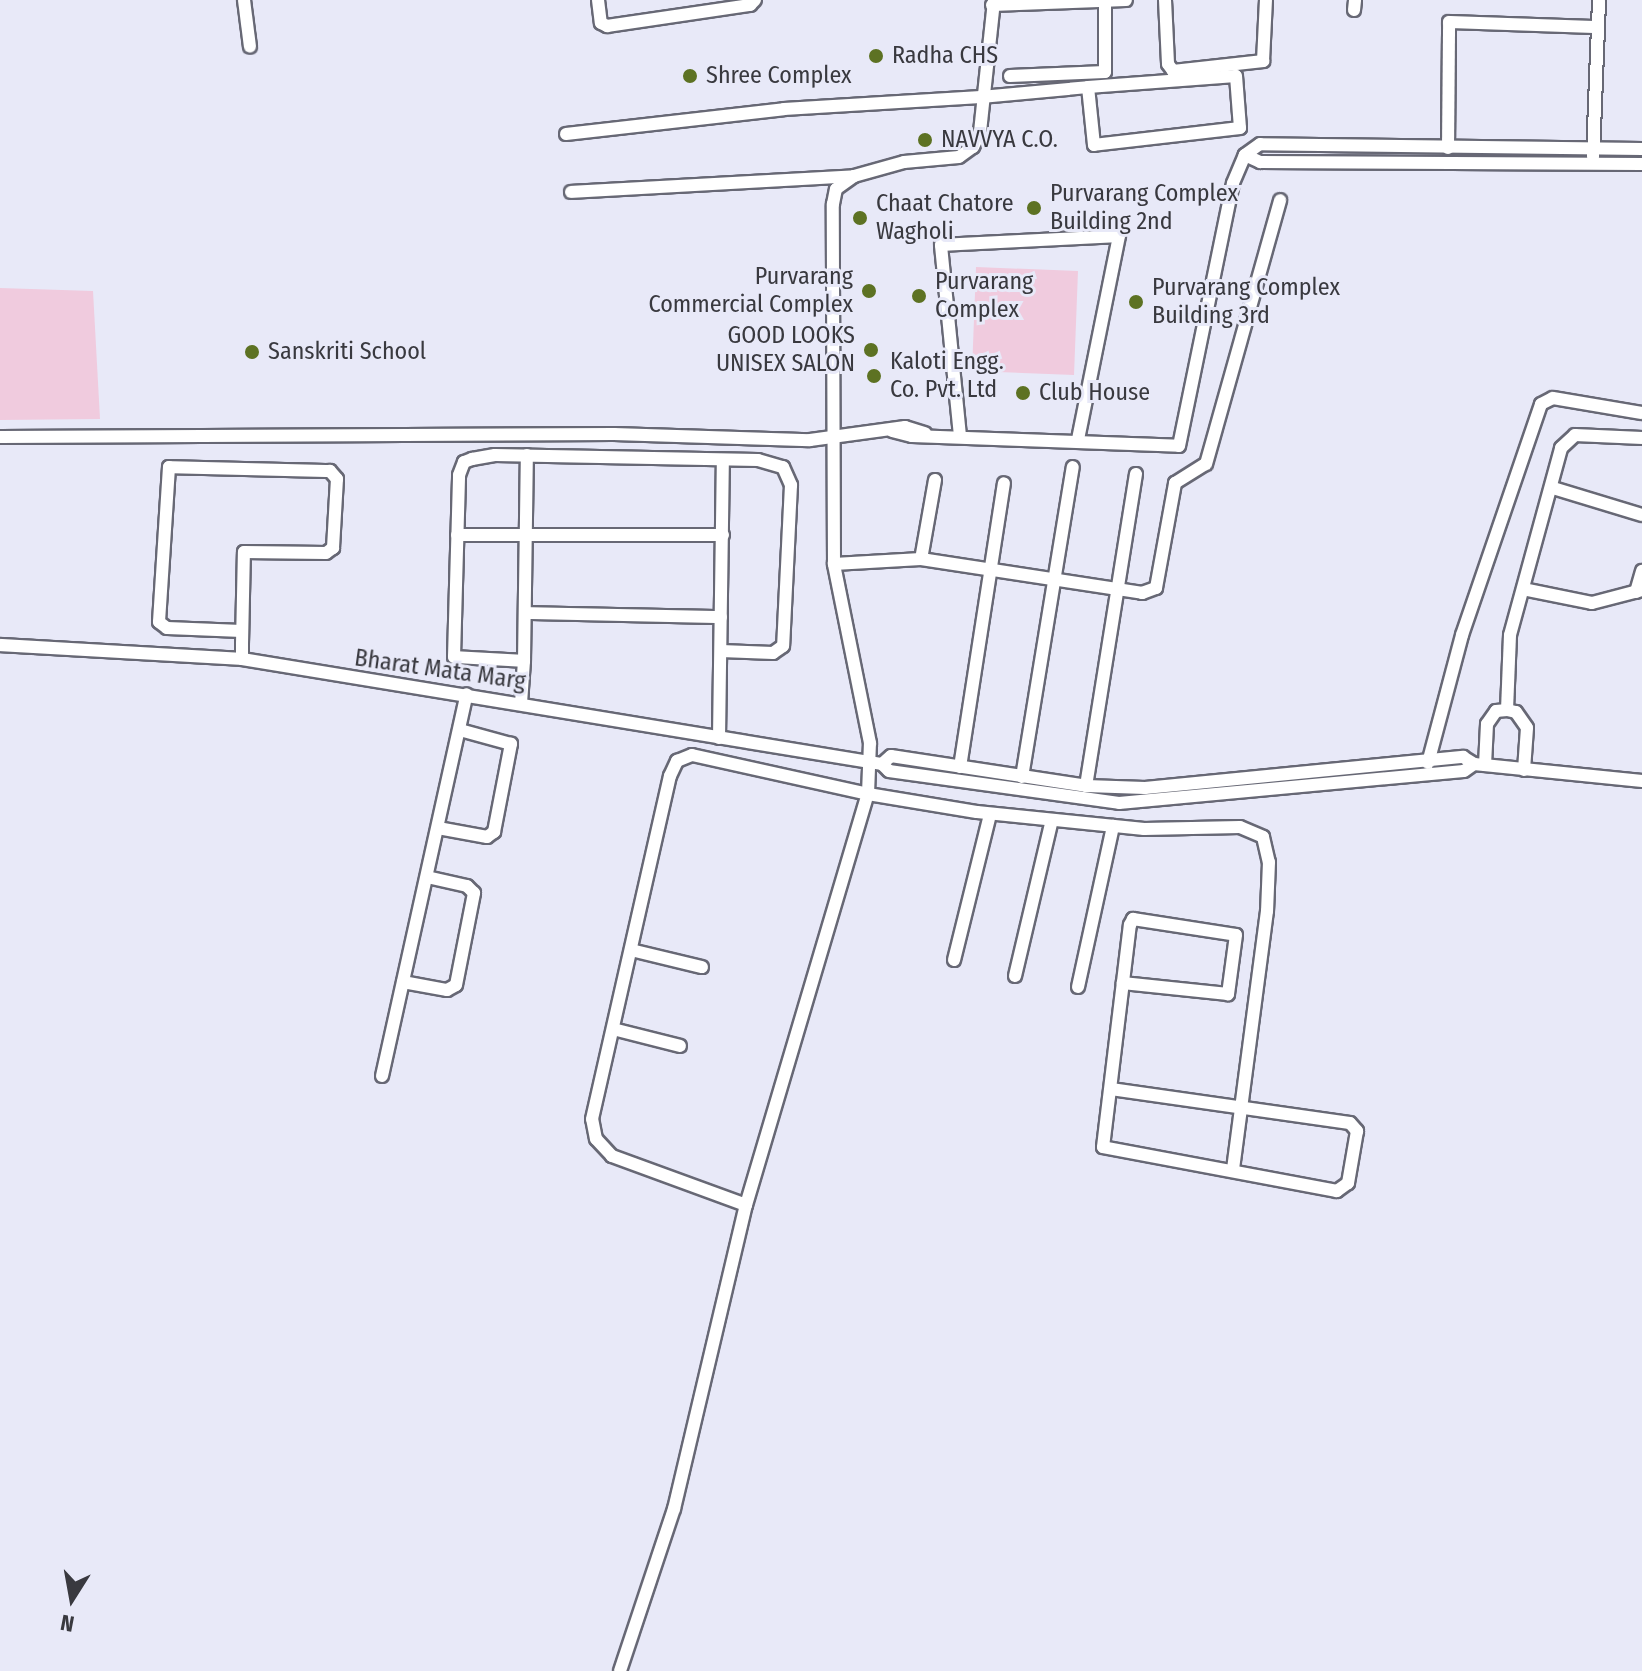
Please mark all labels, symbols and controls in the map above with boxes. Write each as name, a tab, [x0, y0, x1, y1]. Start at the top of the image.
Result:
place label: Radha CHS	[892, 42, 998, 70]
marker: Radha CHS	[867, 47, 885, 65]
place label: Shree Complex	[706, 62, 852, 90]
marker: Shree Complex	[681, 67, 699, 85]
place label: NAVVYA C.O.	[941, 126, 1058, 154]
marker: NAVVYA C.O.	[916, 131, 934, 149]
place label: Purvarang Complex Building 2nd	[1050, 180, 1238, 236]
place label: Chaat Chatore Wagholi	[876, 190, 1014, 246]
marker: Purvarang Complex Building 2nd	[1025, 199, 1043, 217]
marker: Chaat Chatore Wagholi	[851, 209, 869, 227]
place label: Purvarang Commercial Complex	[648, 263, 853, 319]
place label: Purvarang Complex	[935, 268, 1033, 324]
place label: Purvarang Complex Building 3rd	[1152, 274, 1340, 330]
marker: Purvarang Commercial Complex	[860, 282, 878, 300]
marker: Purvarang Complex	[910, 287, 928, 305]
marker: Purvarang Complex Building 3rd	[1127, 293, 1145, 311]
place label: GOOD LOOKS UNISEX SALON	[716, 322, 855, 378]
place label: Sanskriti School	[268, 338, 426, 366]
marker: GOOD LOOKS UNISEX SALON	[862, 341, 880, 359]
marker: Sanskriti School	[243, 343, 261, 361]
place label: Kaloti Engg. Co. Pvt. Ltd	[890, 348, 1004, 404]
marker: Kaloti Engg. Co. Pvt. Ltd	[865, 367, 883, 385]
place label: Club House	[1039, 379, 1150, 407]
marker: Club House	[1014, 384, 1032, 402]
street label: Bharat Mata Marg	[353, 644, 527, 696]
north arrow	[32, 1559, 112, 1639]
text: N	[58, 1609, 76, 1638]

